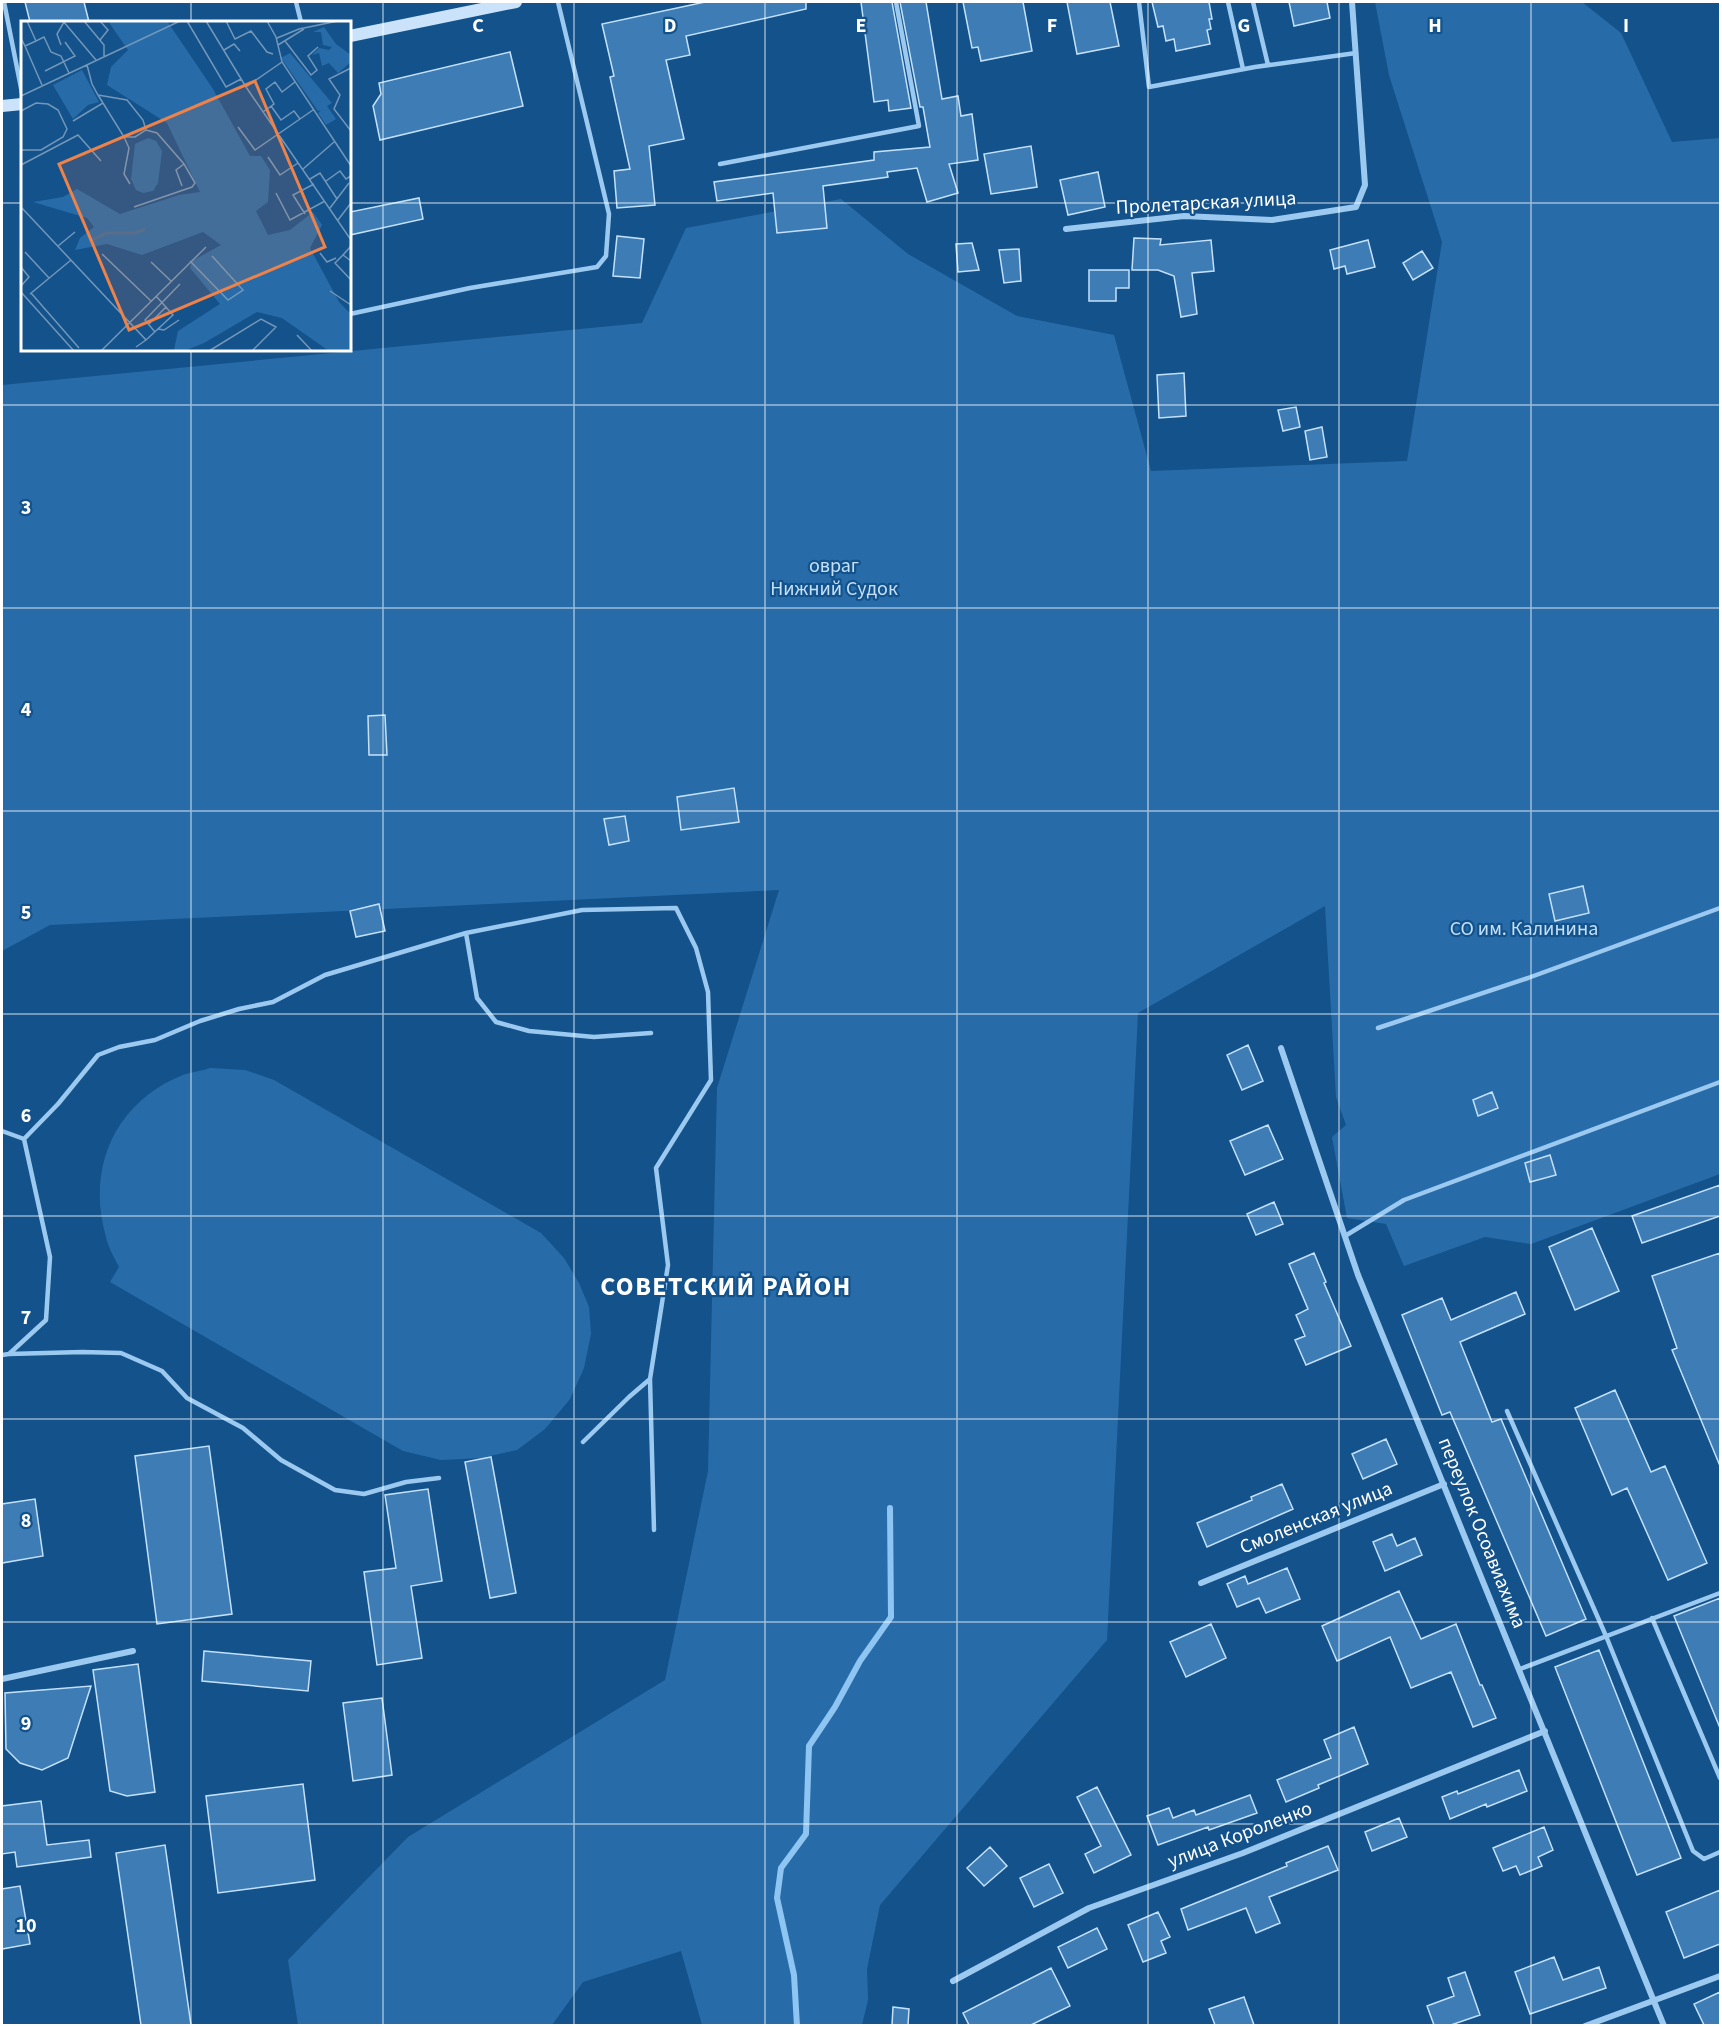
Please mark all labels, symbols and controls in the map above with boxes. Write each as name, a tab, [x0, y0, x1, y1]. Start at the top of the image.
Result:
text: C	[472, 12, 484, 40]
text: D	[664, 12, 676, 40]
text: E	[856, 12, 866, 40]
text: F	[1047, 12, 1057, 40]
text: G	[1238, 12, 1250, 40]
text: H	[1428, 12, 1442, 40]
text: I	[1623, 12, 1629, 40]
inset map	[21, 21, 351, 351]
street label: Пролетарская улица	[1115, 184, 1297, 222]
text: 3	[21, 494, 31, 522]
park label: овраг Нижний Судок	[770, 552, 898, 603]
text: 4	[21, 696, 32, 724]
text: 5	[21, 899, 31, 927]
park label: СО им. Калинина	[1450, 915, 1598, 943]
text: 6	[21, 1102, 31, 1130]
district label: СОВЕТСКИЙ РАЙОН	[600, 1268, 852, 1305]
text: 7	[21, 1304, 31, 1332]
street label: переулок Осоавиахима	[1431, 1433, 1533, 1633]
street label: Смоленская улица	[1236, 1475, 1396, 1561]
text: 8	[21, 1507, 31, 1535]
text: 9	[21, 1710, 31, 1738]
street label: улица Короленко	[1164, 1795, 1316, 1875]
text: 10	[15, 1912, 37, 1940]

